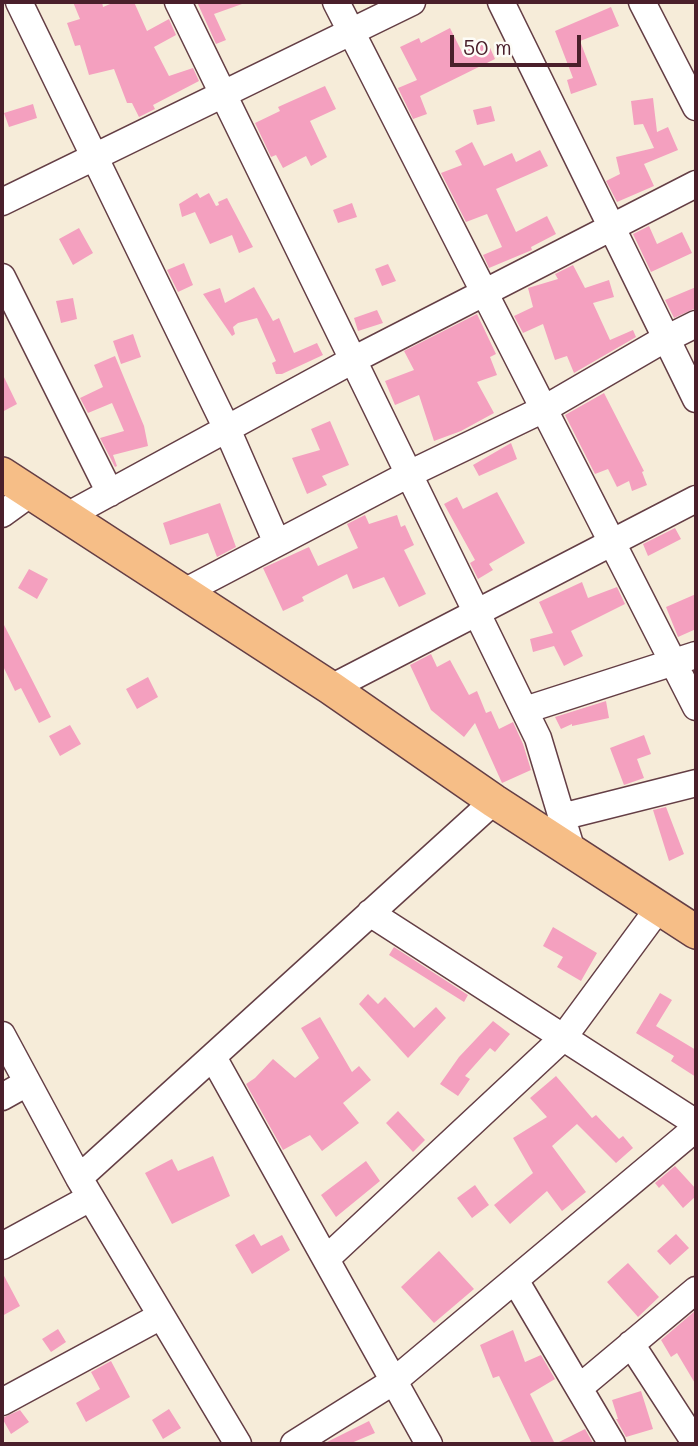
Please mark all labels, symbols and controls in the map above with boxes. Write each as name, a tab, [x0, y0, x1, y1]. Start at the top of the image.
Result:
scale bar	[453, 21, 584, 65]
text: 50 m	[463, 33, 512, 60]

